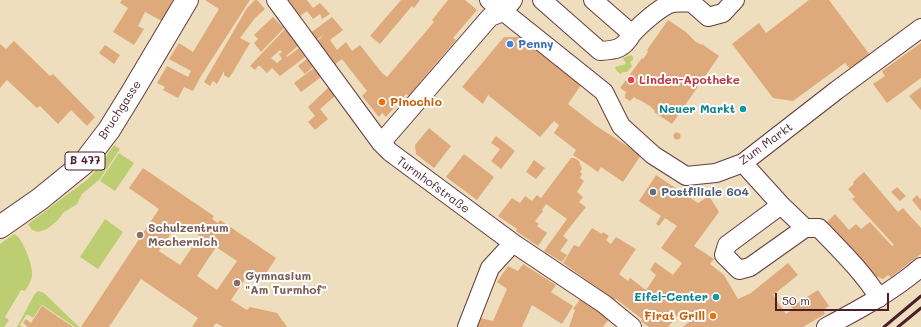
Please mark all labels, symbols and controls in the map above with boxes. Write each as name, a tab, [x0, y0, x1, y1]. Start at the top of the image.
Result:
place label: Penny	[518, 37, 554, 51]
marker: Penny	[505, 39, 515, 49]
place label: Linden-Apotheke	[639, 73, 740, 87]
marker: Linden-Apotheke	[626, 75, 636, 85]
street label: Bruchgasse	[96, 78, 144, 142]
place label: Pinochio	[390, 95, 442, 109]
marker: Pinochio	[377, 97, 387, 107]
place label: Neuer Markt	[659, 102, 735, 116]
marker: Neuer Markt	[738, 104, 748, 114]
street label: Zum Markt	[736, 120, 796, 168]
road number: B 477	[65, 152, 105, 170]
street label: Turmhofstraße	[394, 154, 472, 216]
place label: Postfiliale 604	[661, 185, 749, 199]
marker: Postfiliale 604	[648, 187, 658, 197]
place label: Schulzentrum Mechernich	[148, 221, 229, 249]
marker: Schulzentrum Mechernich	[135, 230, 145, 240]
place label: Gymnasium "Am Turmhof"	[245, 269, 327, 297]
marker: Gymnasium "Am Turmhof"	[232, 278, 242, 288]
scale bar	[777, 285, 891, 311]
place label: Eifel-Center	[634, 290, 708, 304]
marker: Eifel-Center	[711, 292, 721, 302]
text: 50 m	[782, 292, 810, 308]
place label: Firat Grill	[644, 309, 705, 323]
marker: Firat Grill	[708, 311, 718, 321]

